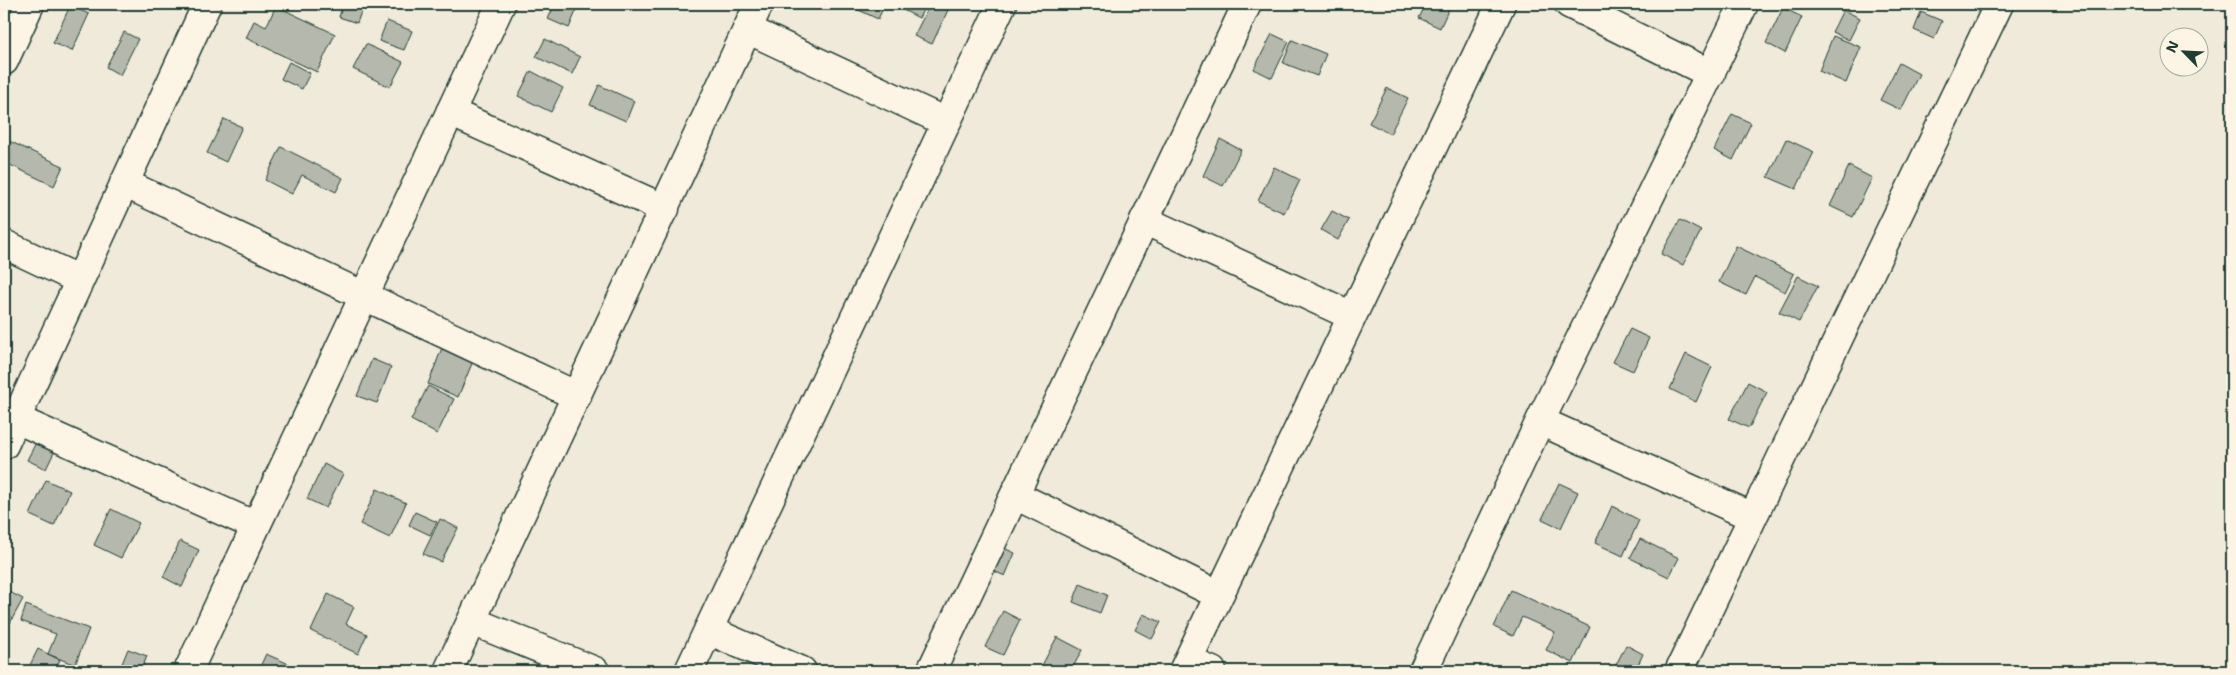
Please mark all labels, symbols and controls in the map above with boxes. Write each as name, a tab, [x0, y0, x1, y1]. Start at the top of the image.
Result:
north arrow	[2158, 28, 2208, 78]
text: N	[2162, 38, 2183, 55]

